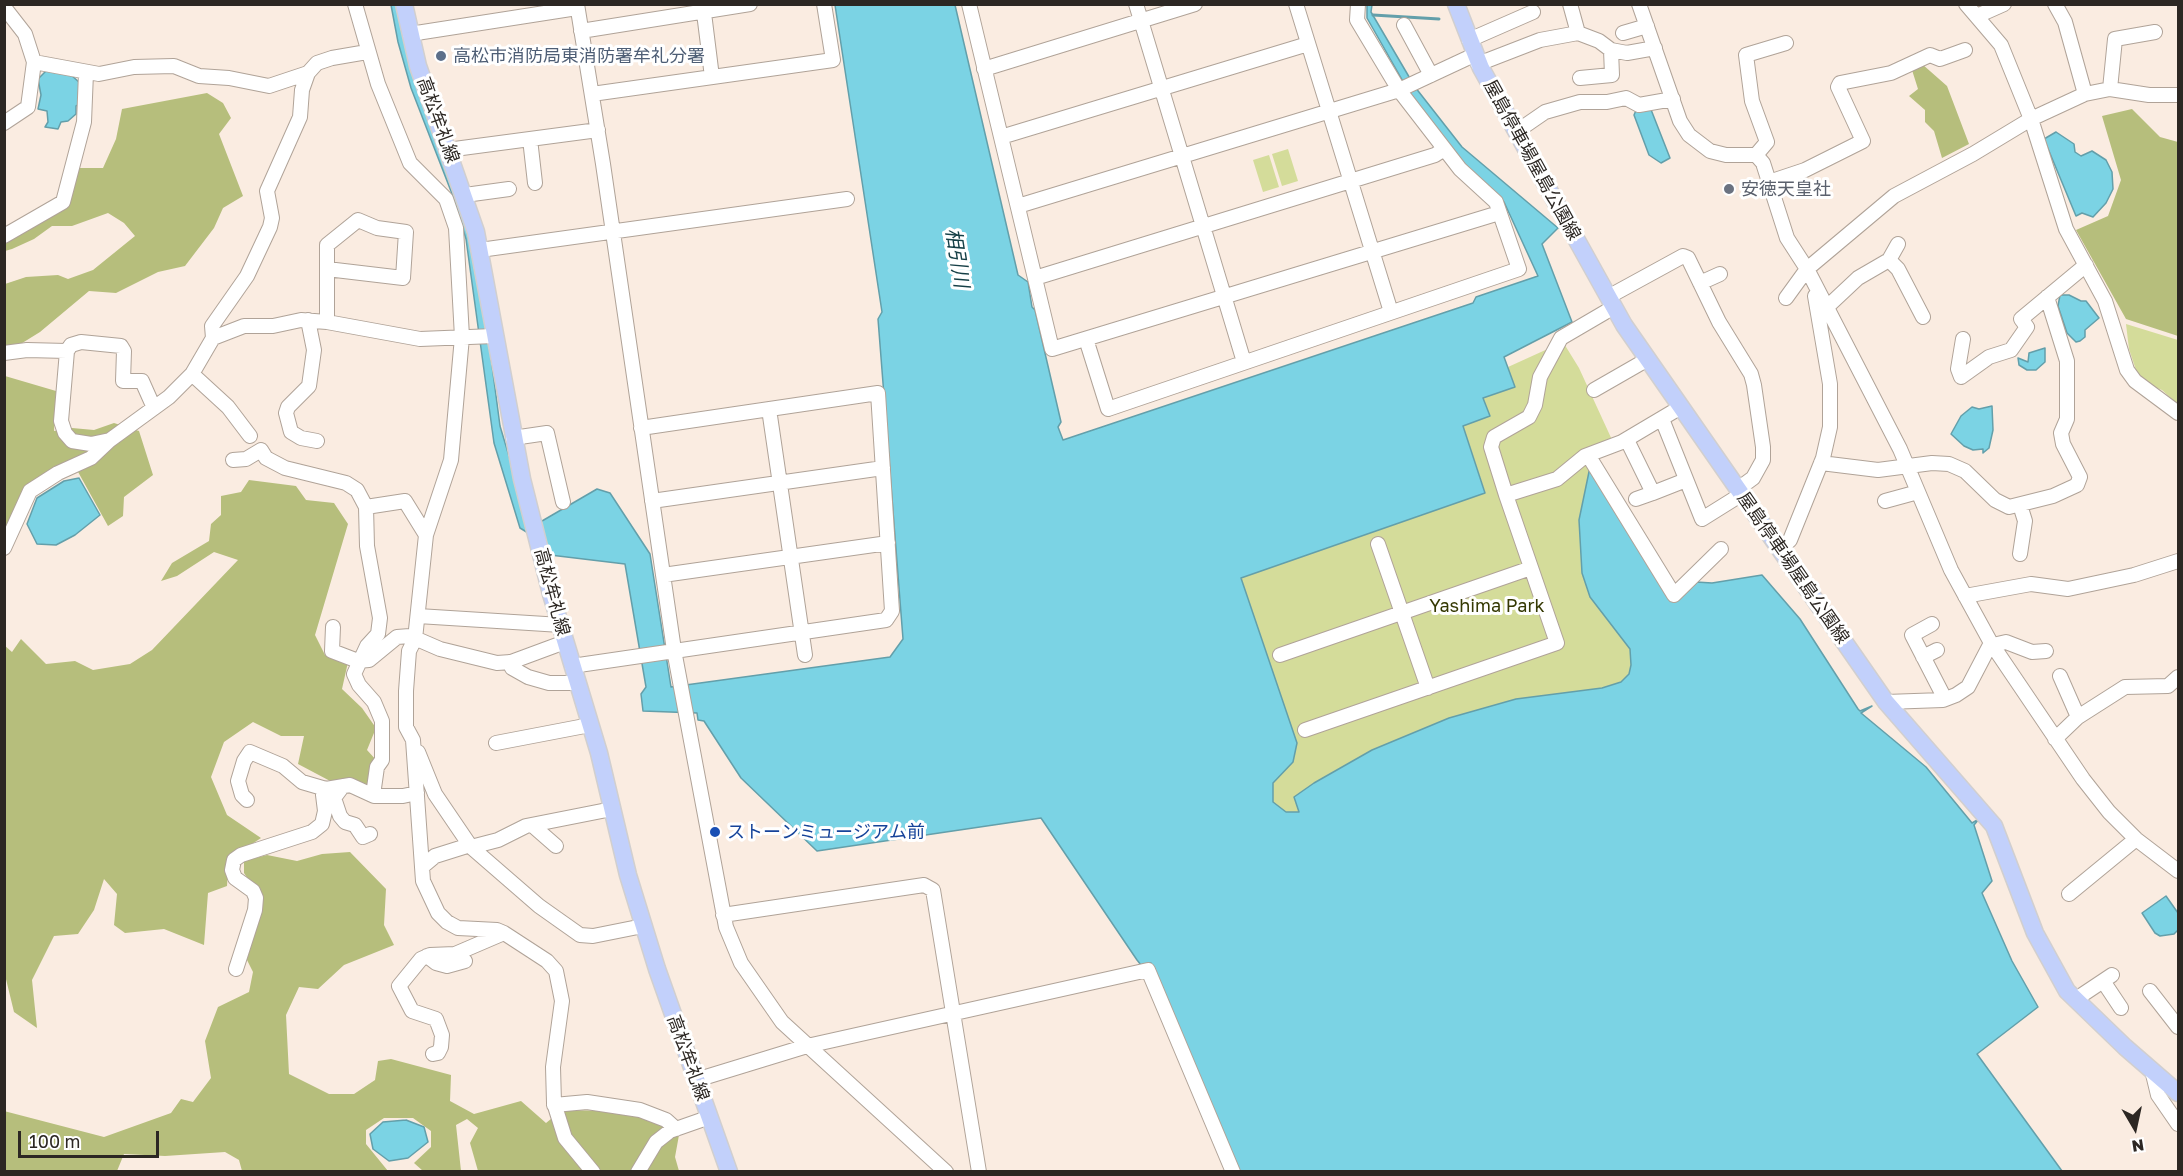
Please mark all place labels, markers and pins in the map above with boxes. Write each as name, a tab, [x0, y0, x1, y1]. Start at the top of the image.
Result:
place label: 高松市消防局東消防署牟礼分署	[453, 45, 705, 67]
marker: 高松市消防局東消防署牟礼分署	[434, 49, 448, 63]
place label: 安徳天皇社	[1741, 178, 1831, 200]
marker: 安徳天皇社	[1722, 182, 1736, 196]
place label: ストーンミュージアム前	[727, 821, 925, 843]
marker: ストーンミュージアム前	[708, 825, 722, 839]

